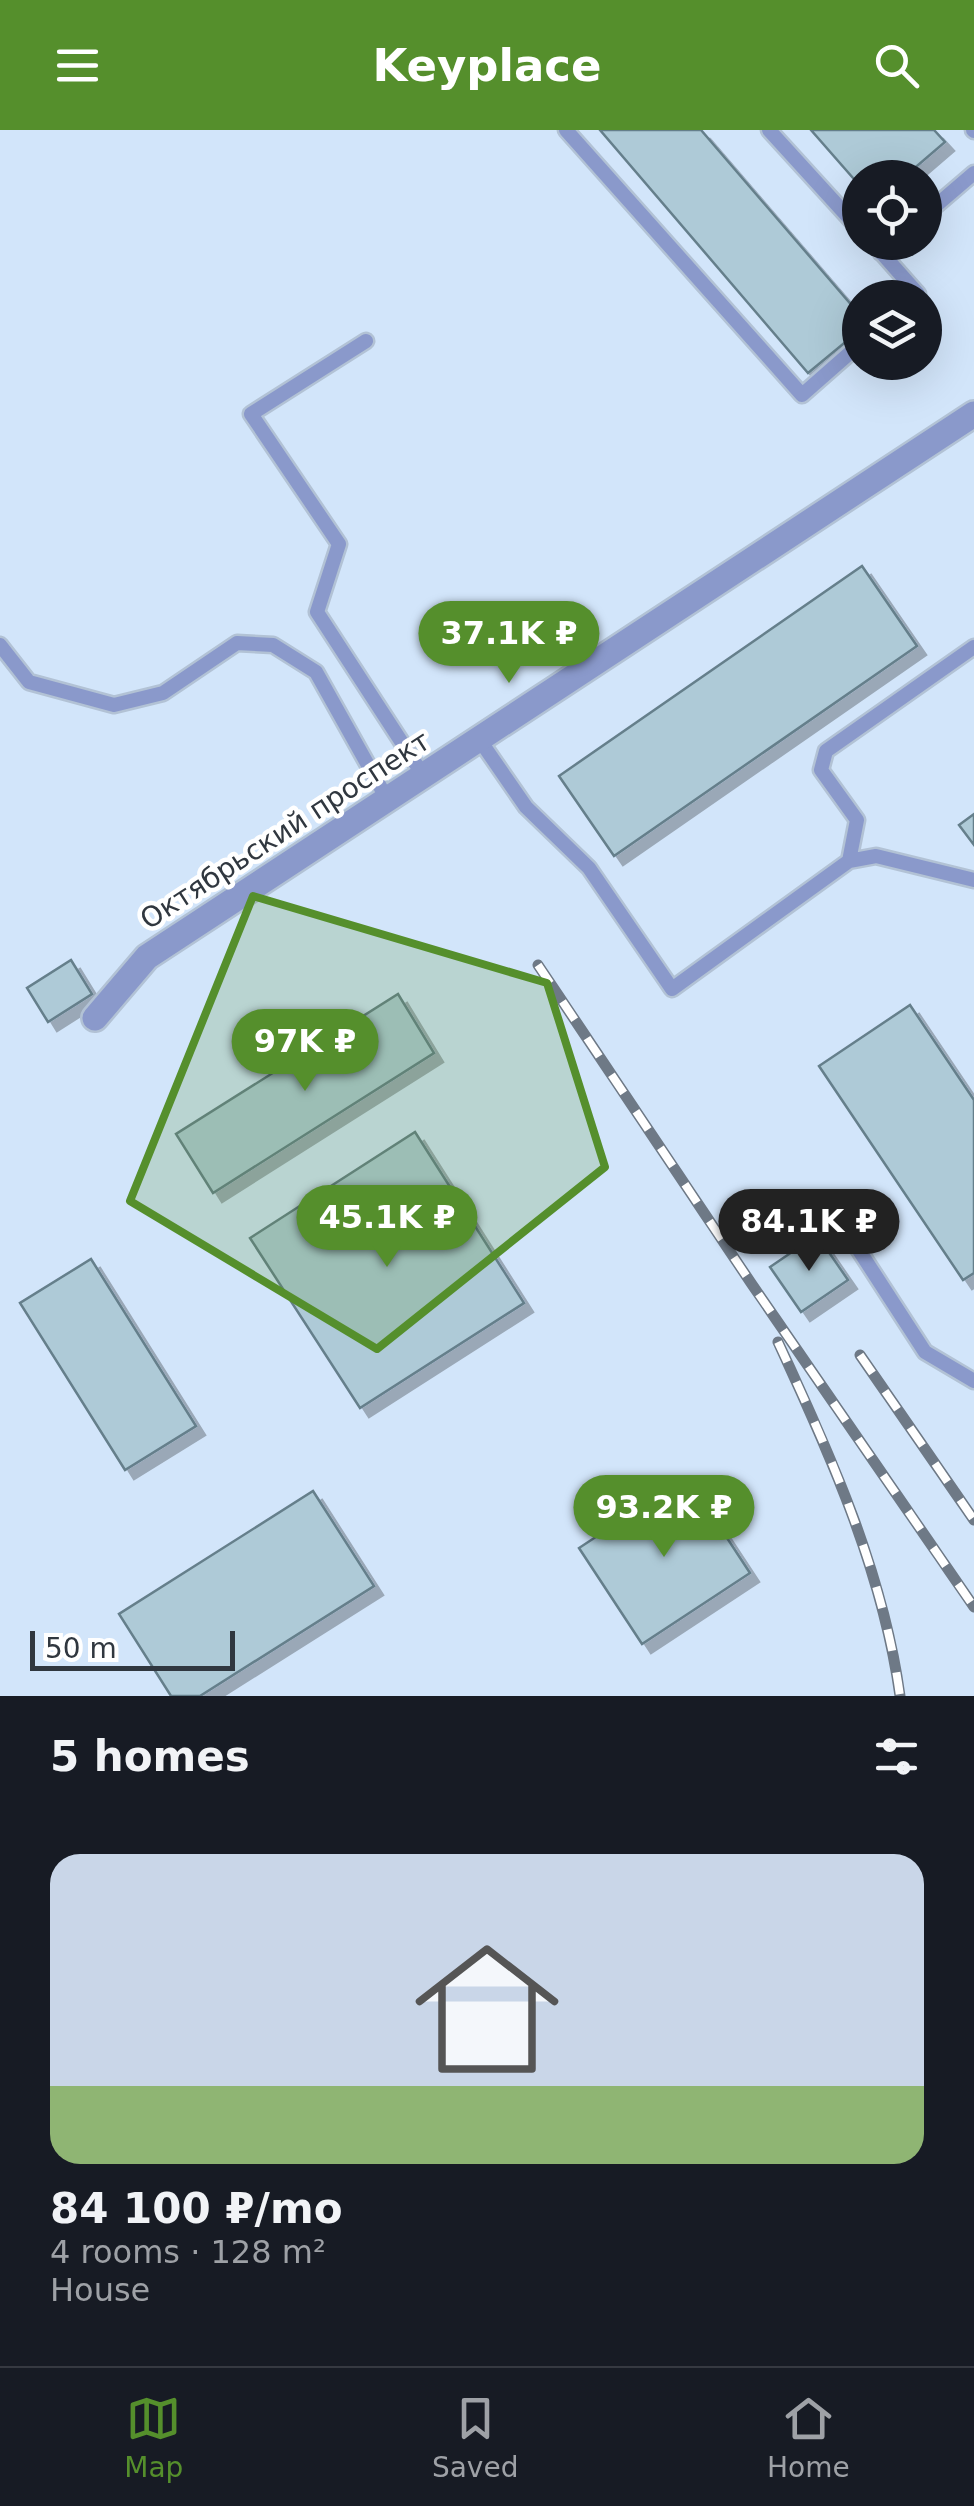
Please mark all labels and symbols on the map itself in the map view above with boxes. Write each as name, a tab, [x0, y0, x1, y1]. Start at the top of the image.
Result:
pin: 37.1K ₽	[417, 601, 601, 686]
street label: Октябрьский проспект	[134, 724, 436, 936]
pin: 97K ₽	[235, 1009, 375, 1094]
pin: 45.1K ₽	[295, 1185, 479, 1270]
pin: 84.1K ₽	[717, 1189, 901, 1274]
pin: 93.2K ₽	[572, 1475, 756, 1560]
scale bar	[30, 1626, 235, 1670]

